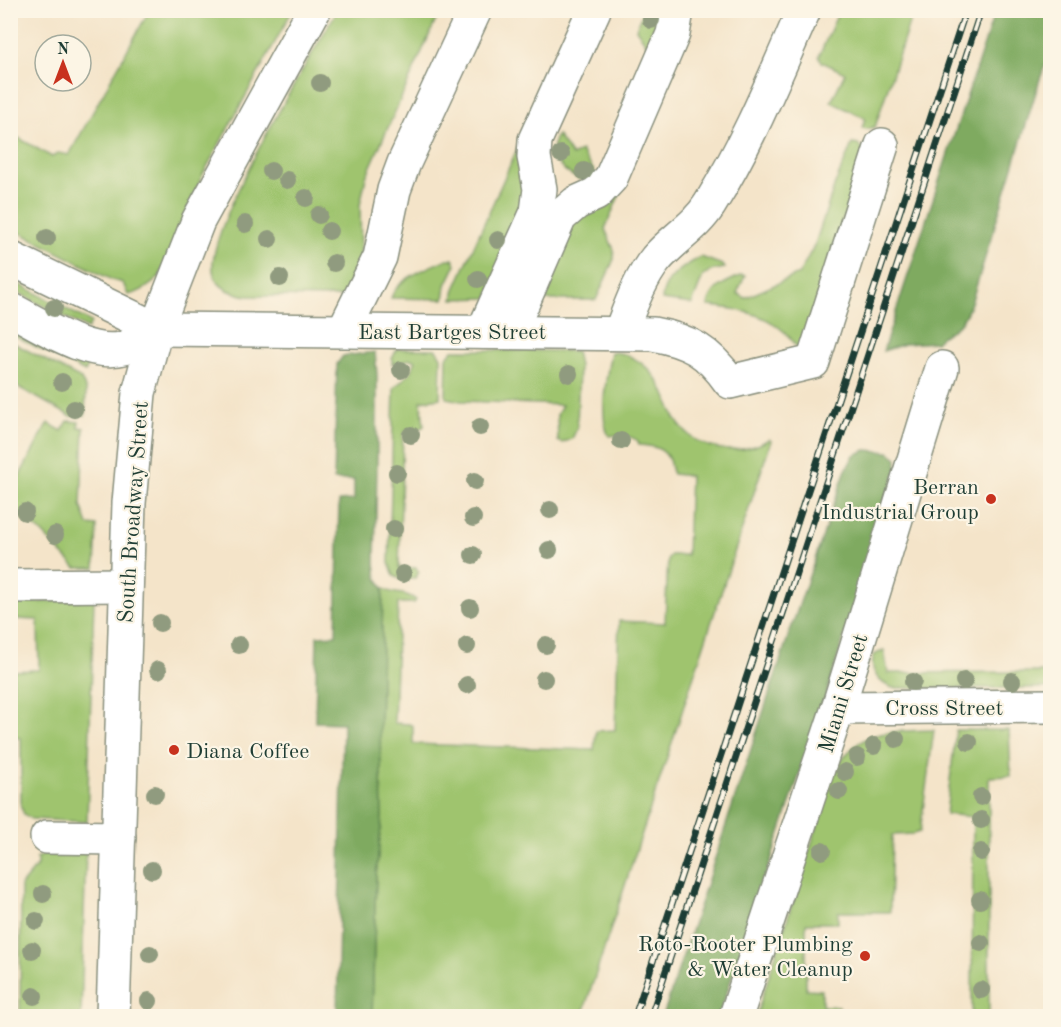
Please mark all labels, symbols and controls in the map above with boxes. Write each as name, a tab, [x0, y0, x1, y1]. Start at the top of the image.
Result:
north arrow	[33, 33, 93, 93]
text: N	[57, 42, 70, 58]
street label: East Bartges Street	[358, 322, 546, 344]
street label: South Broadway Street	[115, 400, 153, 624]
place label: Berran Industrial Group	[821, 477, 979, 524]
marker: Berran Industrial Group	[984, 492, 998, 506]
street label: Miami Street	[815, 631, 872, 756]
street label: Cross Street	[885, 698, 1003, 720]
place label: Diana Coffee	[186, 741, 309, 763]
marker: Diana Coffee	[167, 743, 181, 757]
place label: Roto-Rooter Plumbing & Water Cleanup	[638, 934, 853, 981]
marker: Roto-Rooter Plumbing & Water Cleanup	[858, 949, 872, 963]

